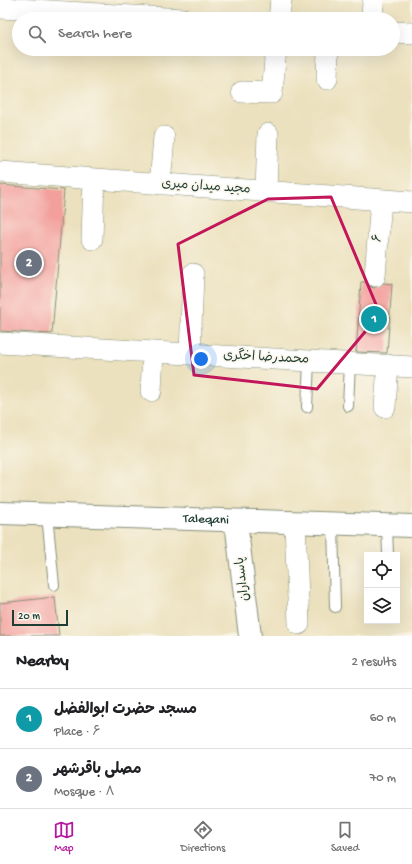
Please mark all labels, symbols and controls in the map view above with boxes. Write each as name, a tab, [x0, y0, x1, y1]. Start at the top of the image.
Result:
search box	[12, 12, 400, 56]
icon: search	[26, 23, 48, 45]
text: Search here	[58, 25, 132, 43]
street label: مجید میدان میری	[161, 176, 251, 198]
street label: ۶	[369, 233, 386, 243]
pin: 2	[16, 248, 42, 278]
pin: 1	[361, 304, 387, 334]
street label: محمدرضا اخگری	[223, 346, 309, 368]
your location	[191, 349, 211, 369]
street label: Taleqani	[182, 511, 229, 528]
map controls	[364, 552, 400, 624]
button: locate	[364, 552, 400, 588]
street label: پاسداران	[233, 556, 253, 602]
button: layers	[364, 588, 400, 624]
scale bar	[12, 608, 68, 627]
text: 20 m	[18, 611, 40, 623]
text: Nearby	[16, 652, 69, 672]
text: 2 results	[351, 655, 396, 670]
text: مسجد حضرت ابوالفضل	[54, 701, 197, 719]
text: 1	[26, 711, 32, 726]
text: 60 m	[370, 711, 396, 726]
text: Place · ۶	[54, 725, 101, 740]
text: مصلی باقرشهر	[54, 761, 141, 779]
text: 2	[26, 771, 32, 786]
text: 70 m	[370, 771, 396, 786]
text: Mosque · ۸	[54, 785, 114, 800]
tab: Map	[53, 819, 75, 855]
tab: Directions	[181, 819, 225, 855]
tab: Saved	[331, 819, 359, 855]

